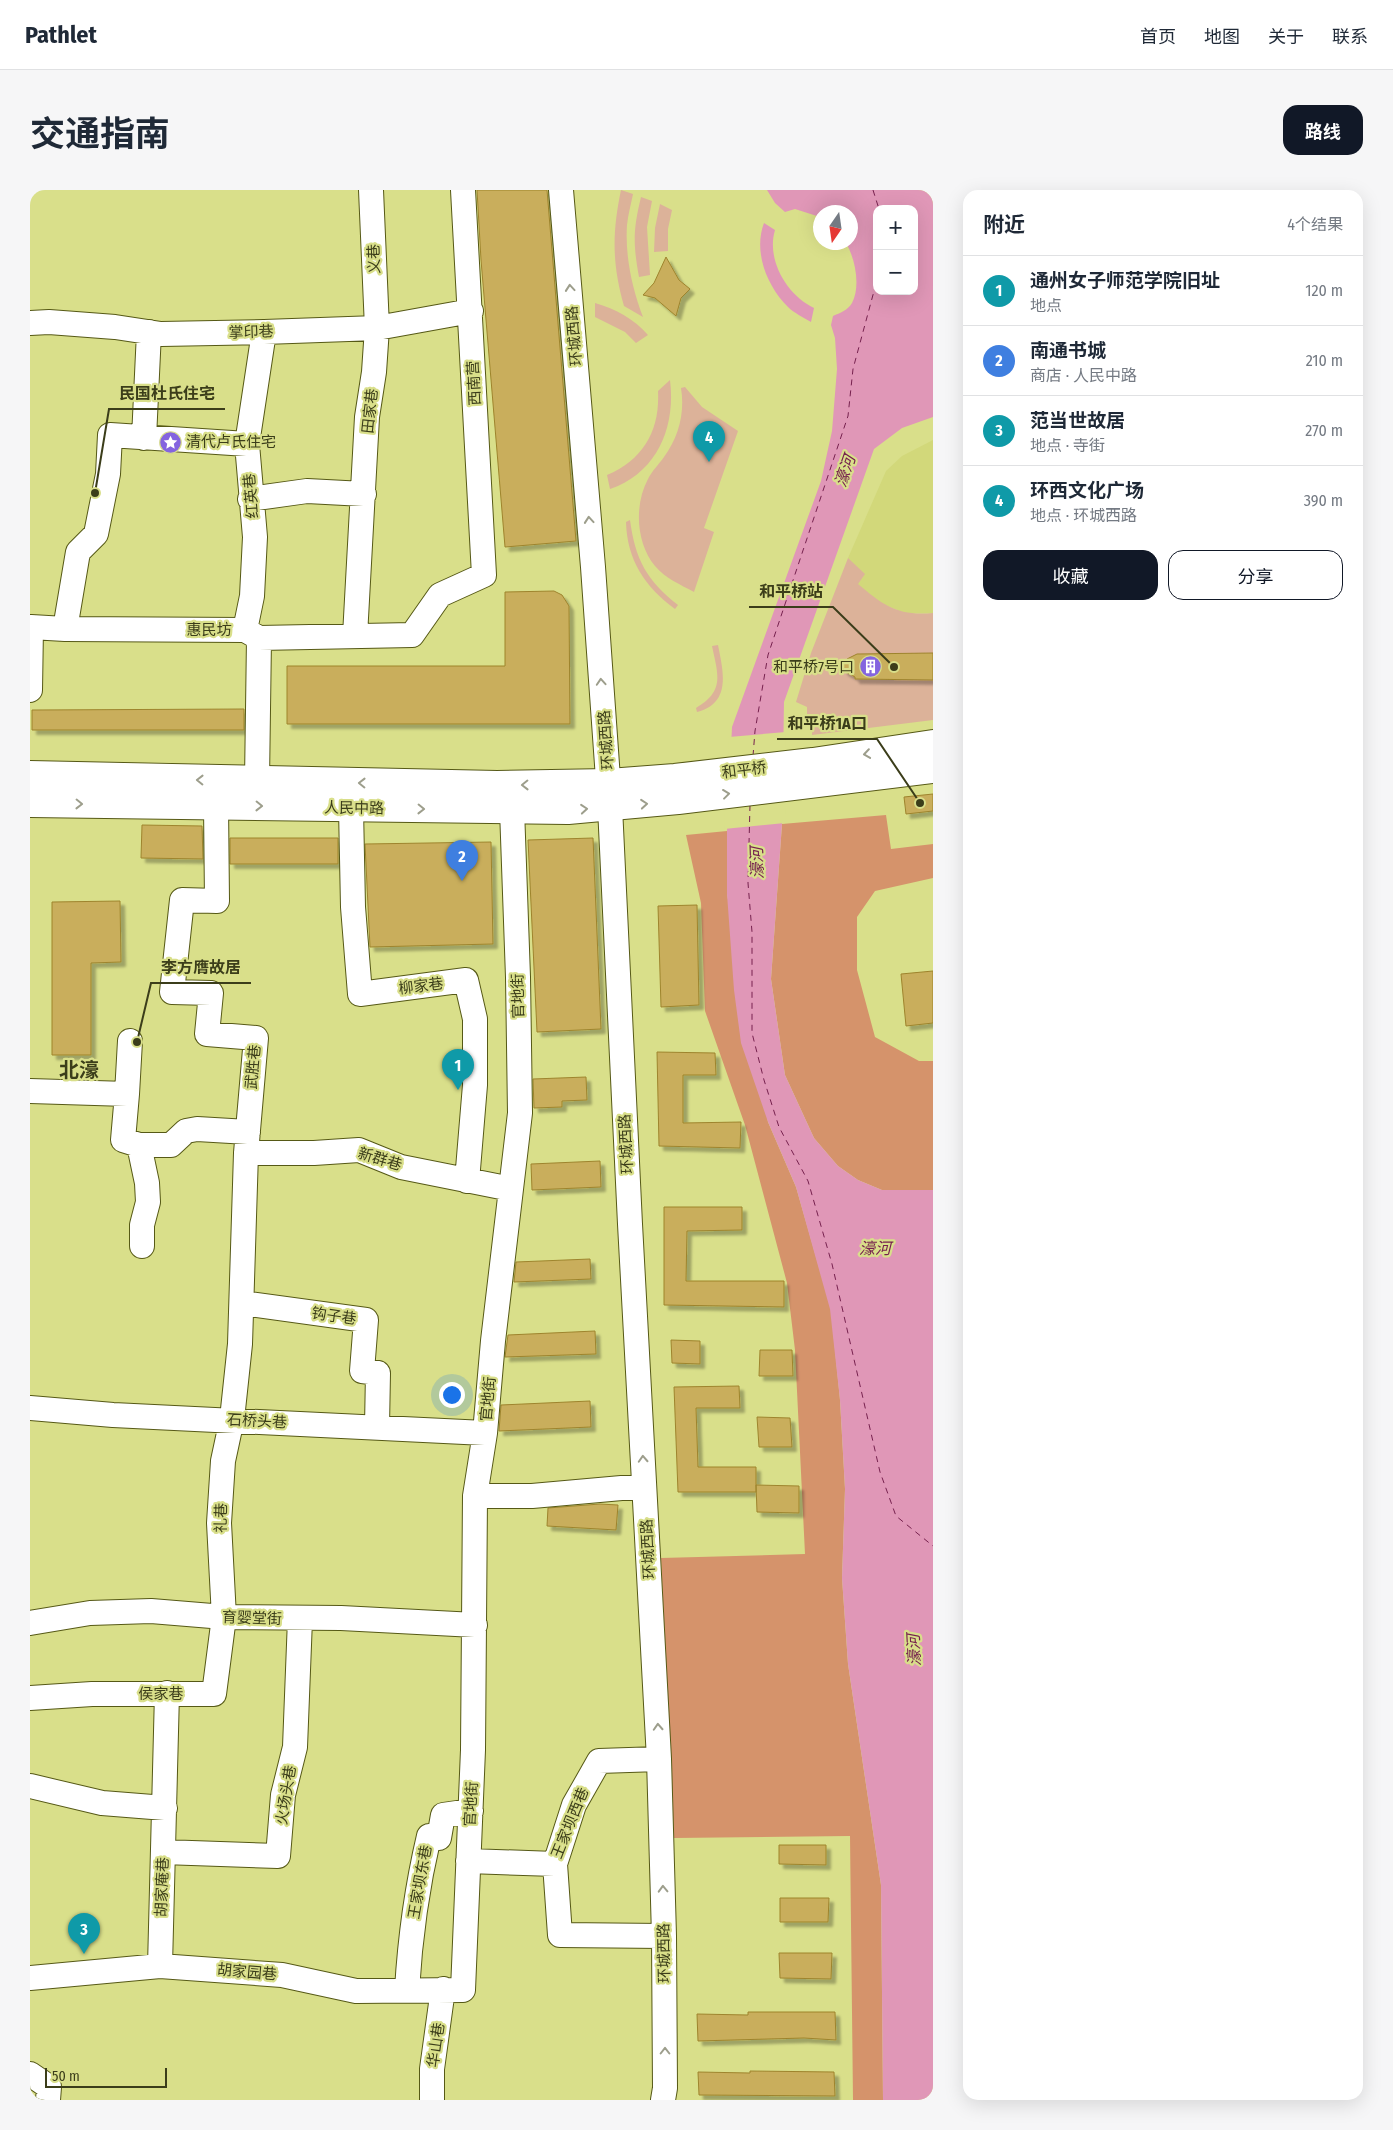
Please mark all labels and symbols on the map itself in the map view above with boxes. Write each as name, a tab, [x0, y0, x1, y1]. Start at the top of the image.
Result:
north arrow	[813, 205, 858, 250]
street label: 义巷	[364, 244, 384, 274]
one-way arrow	[564, 284, 575, 292]
street label: 环城西路	[562, 305, 586, 367]
street label: 掌印巷	[228, 322, 274, 342]
street label: 西南营	[464, 360, 484, 406]
callout: 民国杜氏住宅	[109, 378, 225, 409]
text: 民国杜氏住宅	[119, 384, 215, 403]
street label: 田家巷	[359, 388, 381, 434]
pin: 4	[693, 421, 725, 462]
place icon: 清代卢氏住宅	[158, 430, 182, 454]
place label: 清代卢氏住宅	[186, 433, 276, 451]
water label: 濠河	[831, 450, 860, 489]
street label: 红英巷	[240, 473, 262, 519]
one-way arrow	[584, 516, 595, 524]
callout: 和平桥站	[749, 576, 833, 607]
text: 和平桥站	[759, 582, 823, 601]
street label: 惠民坊	[186, 621, 232, 639]
building icon: 和平桥7号口	[858, 655, 882, 679]
place label: 和平桥7号口	[773, 658, 854, 676]
one-way arrow	[596, 678, 607, 686]
callout: 和平桥1A口	[777, 708, 877, 739]
street label: 环城西路	[595, 709, 617, 771]
text: 和平桥1A口	[787, 714, 867, 733]
one-way arrow	[863, 748, 872, 758]
street label: 和平桥	[721, 758, 767, 782]
one-way arrow	[196, 774, 204, 785]
one-way arrow	[358, 778, 366, 788]
one-way arrow	[521, 779, 529, 790]
one-way arrow	[722, 789, 730, 800]
street label: 人民中路	[324, 798, 384, 818]
one-way arrow	[640, 798, 648, 809]
one-way arrow	[75, 799, 83, 809]
one-way arrow	[255, 801, 263, 811]
one-way arrow	[417, 803, 425, 814]
one-way arrow	[580, 804, 588, 815]
pin: 2	[446, 840, 478, 881]
water label: 濠河	[747, 844, 767, 879]
callout: 李方膺故居	[151, 952, 251, 983]
text: 李方膺故居	[161, 958, 241, 977]
street label: 官地街	[509, 973, 527, 1019]
street label: 柳家巷	[398, 974, 444, 998]
street label: 武胜巷	[242, 1044, 264, 1090]
pin: 1	[442, 1049, 474, 1090]
district label: 北濠	[59, 1058, 99, 1082]
street label: 环城西路	[615, 1114, 637, 1174]
street label: 新群巷	[356, 1144, 404, 1174]
water label: 濠河	[859, 1239, 894, 1258]
street label: 钩子巷	[310, 1304, 358, 1328]
street label: 官地街	[477, 1376, 499, 1422]
your location	[439, 1382, 465, 1408]
street label: 石桥头巷	[227, 1410, 287, 1432]
one-way arrow	[637, 1455, 648, 1463]
street label: 礼巷	[212, 1503, 230, 1533]
street label: 环城西路	[637, 1519, 659, 1579]
street label: 育婴堂街	[222, 1608, 282, 1628]
water label: 濠河	[904, 1631, 924, 1666]
street label: 侯家巷	[138, 1685, 184, 1703]
one-way arrow	[652, 1722, 663, 1730]
street label: 火场头巷	[272, 1764, 300, 1826]
street label: 官地街	[461, 1781, 481, 1827]
street label: 王家坝西巷	[548, 1785, 592, 1861]
street label: 王家坝东巷	[405, 1843, 435, 1921]
street label: 胡家庵巷	[152, 1857, 172, 1917]
one-way arrow	[658, 1885, 668, 1892]
pin: 3	[68, 1913, 100, 1954]
street label: 环城西路	[654, 1923, 674, 1983]
street label: 胡家园巷	[216, 1960, 278, 1984]
street label: 华山巷	[424, 2021, 448, 2069]
one-way arrow	[660, 2047, 670, 2055]
scale bar	[45, 2065, 168, 2088]

